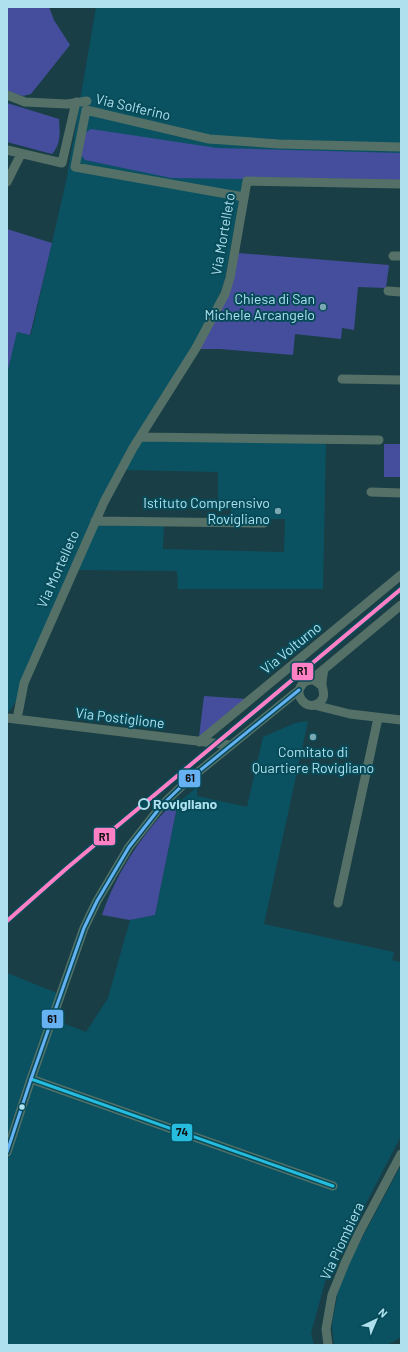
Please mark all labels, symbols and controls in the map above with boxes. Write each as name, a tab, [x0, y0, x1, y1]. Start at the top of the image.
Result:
street label: Via Solferino	[94, 90, 172, 123]
street label: Via Mortelleto	[207, 191, 238, 276]
place label: Chiesa di San Michele Arcangelo	[204, 290, 315, 323]
marker: Chiesa di San Michele Arcangelo	[318, 302, 328, 312]
place label: Istituto Comprensivo Rovigliano	[143, 494, 270, 527]
marker: Istituto Comprensivo Rovigliano	[273, 506, 283, 516]
street label: Via Mortelleto	[33, 527, 82, 610]
street label: Via Volturno	[257, 618, 324, 677]
line badge: R1	[291, 662, 314, 681]
text: R1	[297, 664, 307, 677]
street label: Via Postiglione	[75, 704, 166, 731]
marker: Comitato di Quartiere Rovigliano	[308, 732, 318, 742]
place label: Comitato di Quartiere Rovigliano	[252, 743, 374, 776]
line badge: 61	[178, 769, 201, 788]
text: 61	[185, 771, 195, 784]
place label: Rovigliano	[153, 795, 218, 812]
marker: Rovigliano	[138, 798, 150, 810]
line badge: R1	[93, 827, 116, 846]
text: R1	[99, 830, 109, 843]
line badge: 61	[41, 1009, 64, 1029]
text: 61	[47, 1012, 57, 1025]
unlabelled marker	[17, 1102, 27, 1112]
line badge: 74	[171, 1123, 193, 1142]
text: 74	[176, 1125, 188, 1138]
street label: Via Piombiera	[316, 1199, 367, 1282]
north arrow	[356, 1300, 396, 1340]
text: N	[376, 1305, 390, 1320]

